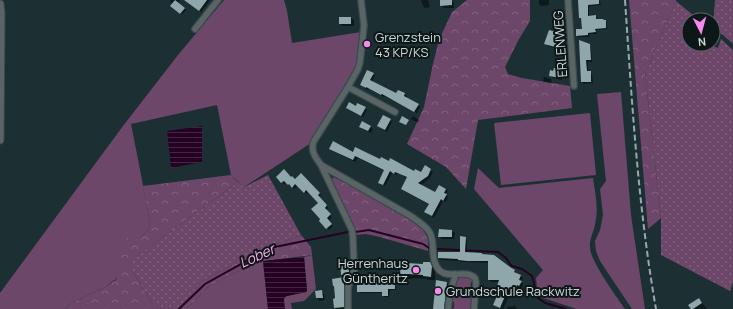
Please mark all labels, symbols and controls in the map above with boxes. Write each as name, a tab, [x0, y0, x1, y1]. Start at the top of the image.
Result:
street label: ERLENWEG	[549, 10, 571, 78]
north arrow	[681, 12, 721, 52]
place label: Grenzstein 43 KP/KS	[375, 28, 441, 61]
text: N	[697, 35, 707, 50]
marker: Grenzstein 43 KP/KS	[362, 39, 372, 49]
water label: Lober	[236, 238, 279, 272]
place label: Herrenhaus Güntheritz	[338, 254, 408, 287]
marker: Herrenhaus Güntheritz	[411, 265, 421, 275]
place label: Grundschule Rackwitz	[446, 282, 580, 300]
marker: Grundschule Rackwitz	[433, 286, 443, 296]

